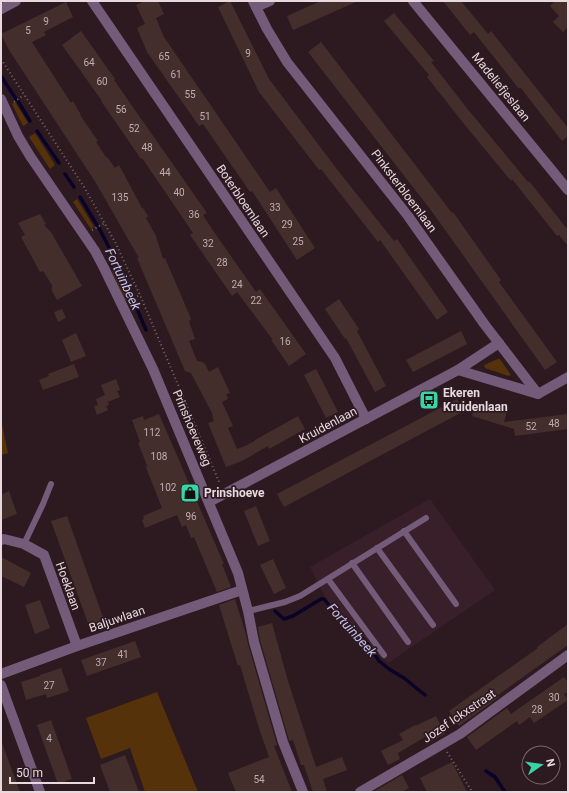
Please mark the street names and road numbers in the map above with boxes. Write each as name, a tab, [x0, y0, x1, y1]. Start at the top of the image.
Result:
street label: Madeliefjeslaan	[469, 50, 533, 124]
street label: Pinksterbloemlaan	[368, 147, 440, 235]
street label: Boterbloemlaan	[214, 162, 272, 240]
street label: Prinshoeveweg	[170, 388, 214, 468]
street label: Kruidenlaan	[297, 404, 359, 446]
street label: Hoeklaan	[53, 560, 83, 612]
street label: Baljuwlaan	[87, 603, 147, 635]
street label: Jozef Ickxstraat	[420, 686, 498, 746]

